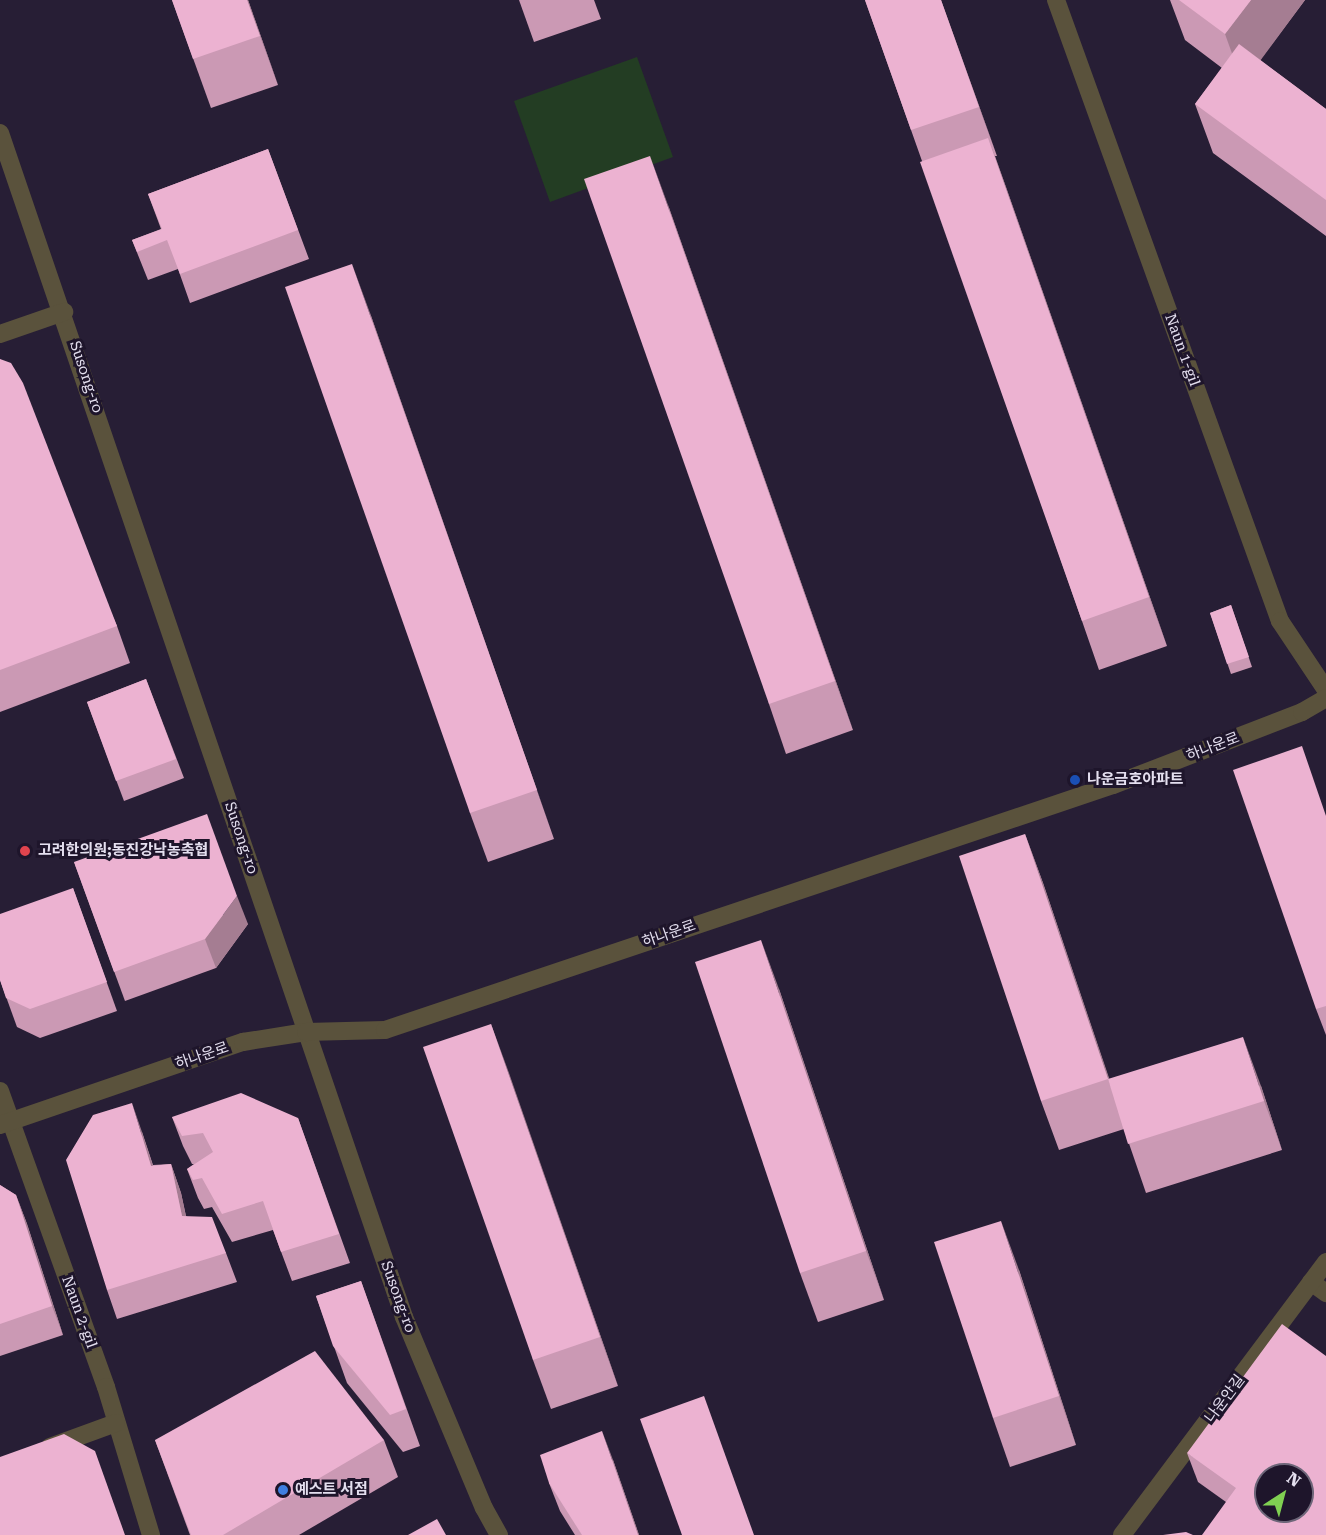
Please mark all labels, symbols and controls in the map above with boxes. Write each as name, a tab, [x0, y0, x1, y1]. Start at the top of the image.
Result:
street label: Naun 1-gil	[1161, 311, 1203, 389]
street label: Susong-ro	[65, 339, 107, 415]
street label: 하나운로	[1184, 729, 1242, 765]
place label: 나운금호아파트	[1087, 771, 1184, 789]
marker: 나운금호아파트	[1068, 773, 1082, 787]
street label: Susong-ro	[220, 800, 262, 876]
marker: 고려한의원;동진강낙농축협	[16, 842, 34, 860]
place label: 고려한의원;동진강낙농축협	[38, 842, 208, 860]
street label: 하나운로	[640, 917, 698, 951]
street label: 하나운로	[173, 1039, 231, 1073]
street label: Susong-ro	[377, 1259, 419, 1335]
street label: Naun 2-gil	[58, 1273, 100, 1351]
street label: 나운안길	[1201, 1372, 1249, 1426]
north arrow	[1254, 1463, 1314, 1523]
text: N	[1283, 1468, 1304, 1491]
place label: 예스트 서점	[295, 1481, 368, 1499]
marker: 예스트 서점	[276, 1483, 290, 1497]

